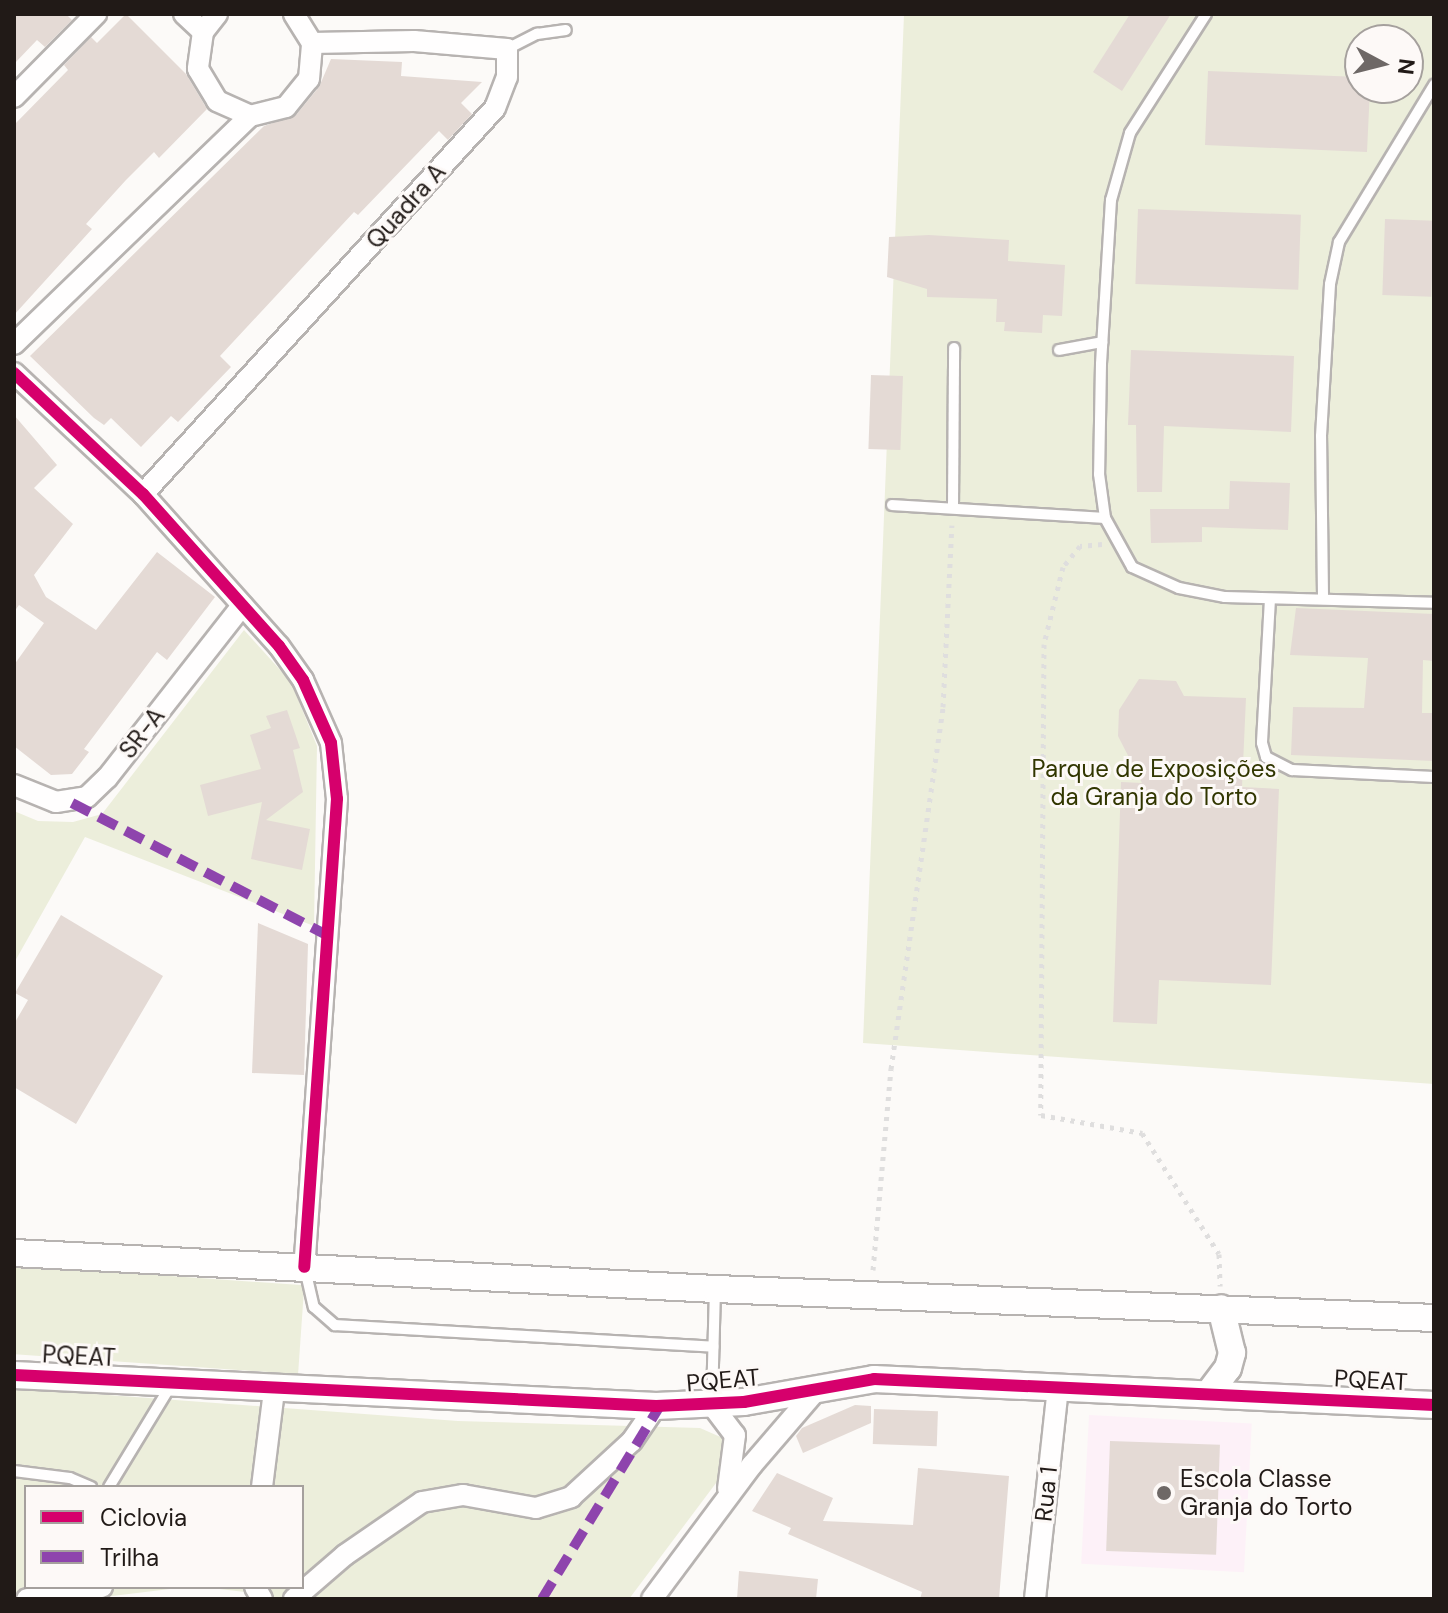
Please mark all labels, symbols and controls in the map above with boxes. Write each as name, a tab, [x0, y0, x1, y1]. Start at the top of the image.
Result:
north arrow	[1344, 24, 1424, 104]
text: N	[1391, 57, 1422, 76]
street label: Quadra A	[360, 157, 452, 255]
street label: SR-A	[113, 702, 171, 764]
park label: Parque de Exposições da Granja do Torto	[1032, 755, 1276, 811]
street label: PQEAT	[42, 1340, 116, 1372]
street label: PQEAT	[685, 1362, 761, 1398]
street label: PQEAT	[1334, 1364, 1408, 1396]
street label: Rua 1	[1029, 1465, 1063, 1523]
place label: Escola Classe Granja do Torto	[1180, 1465, 1353, 1521]
marker: Escola Classe Granja do Torto	[1155, 1484, 1173, 1502]
legend	[24, 1485, 304, 1589]
text: Ciclovia	[100, 1502, 187, 1533]
text: Trilha	[100, 1542, 159, 1573]

